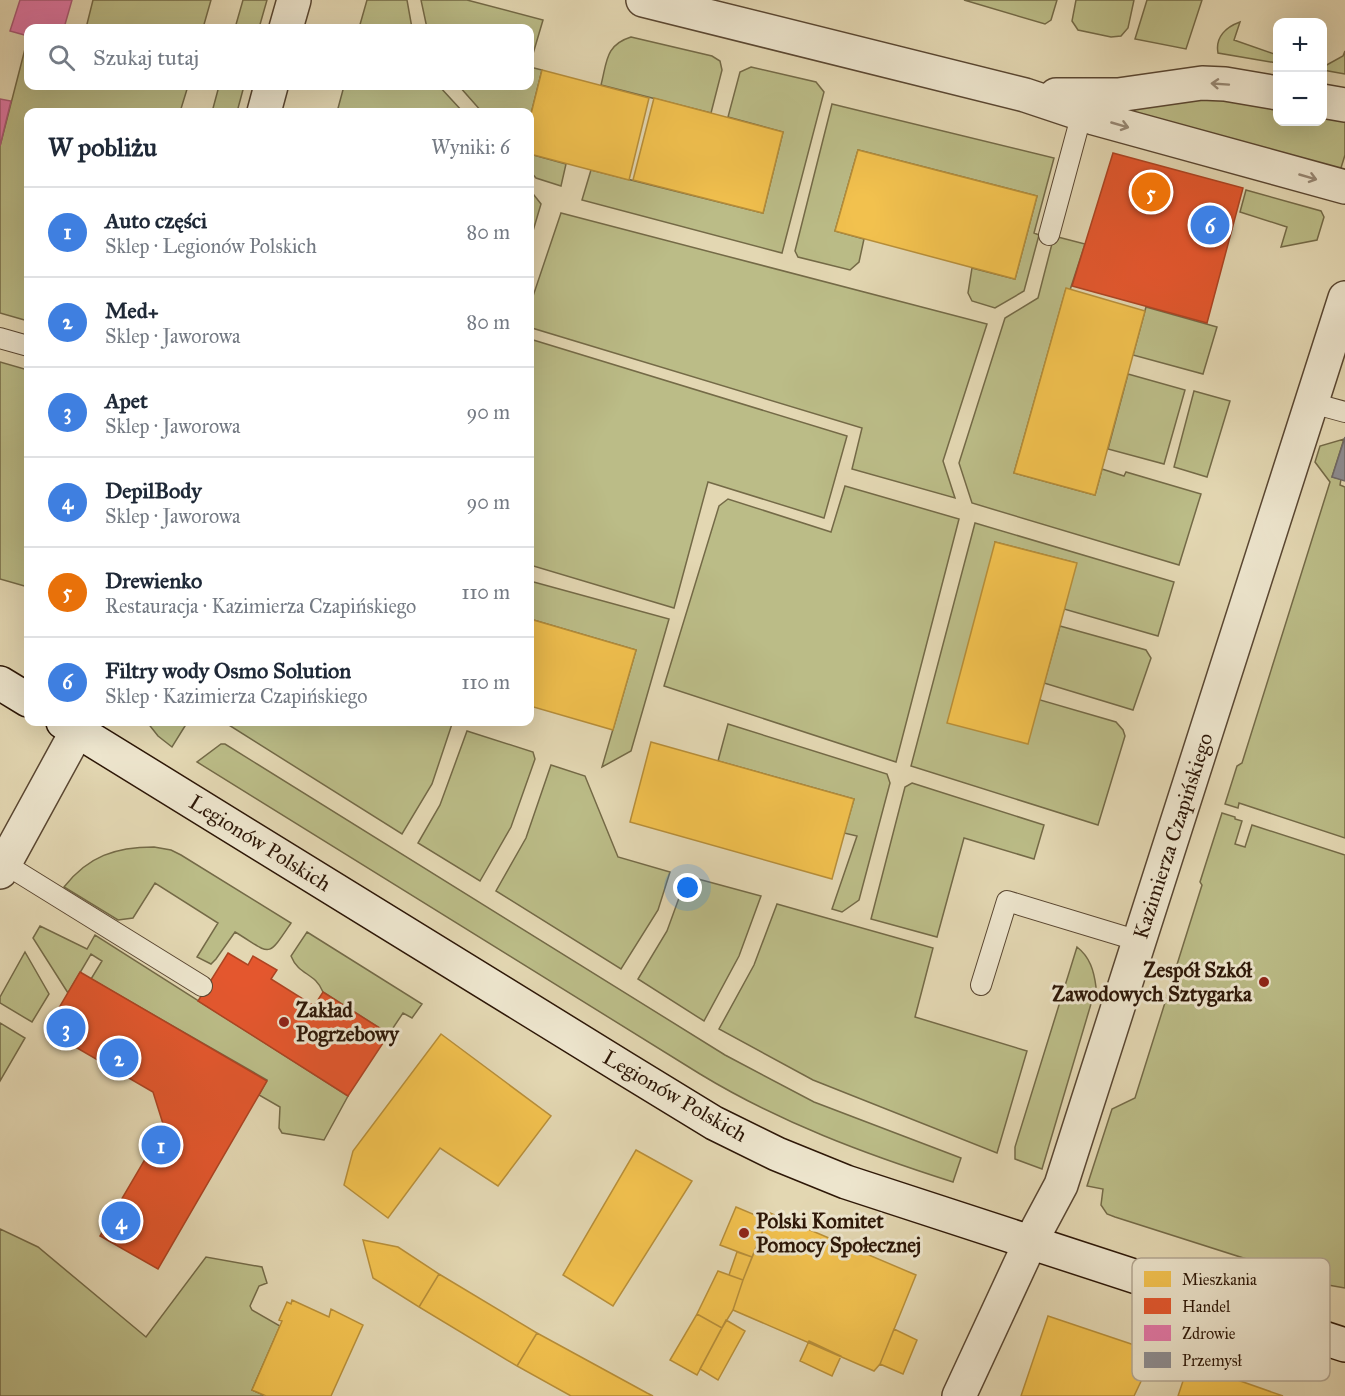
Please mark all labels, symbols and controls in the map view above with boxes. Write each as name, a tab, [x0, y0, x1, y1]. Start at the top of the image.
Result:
map controls	[1273, 18, 1327, 126]
button: +	[1273, 18, 1327, 72]
search box	[24, 24, 534, 90]
icon: search	[45, 41, 78, 74]
text: Szukaj tutaj	[93, 44, 199, 71]
button: −	[1273, 72, 1327, 126]
one-way arrow	[1210, 78, 1230, 89]
one-way arrow	[1111, 120, 1130, 131]
text: W pobliżu	[48, 131, 157, 163]
text: Wyniki: 6	[431, 135, 510, 159]
pin: 5	[1132, 170, 1170, 214]
one-way arrow	[1298, 172, 1317, 183]
pin: 6	[1190, 202, 1230, 248]
text: Auto części	[105, 207, 207, 234]
text: 1	[64, 220, 71, 244]
text: 80 m	[467, 220, 510, 244]
text: Sklep · Legionów Polskich	[105, 234, 317, 258]
text: Med+	[105, 297, 159, 324]
text: 2	[63, 310, 72, 334]
text: 80 m	[467, 310, 510, 334]
text: Sklep · Jaworowa	[105, 324, 241, 348]
text: Apet	[105, 387, 148, 414]
text: 3	[64, 400, 72, 424]
text: 90 m	[467, 400, 510, 424]
text: Sklep · Jaworowa	[105, 414, 241, 438]
text: DepilBody	[105, 477, 202, 504]
text: 4	[62, 490, 73, 514]
text: 90 m	[467, 490, 510, 514]
text: Sklep · Jaworowa	[105, 504, 241, 528]
text: Drewienko	[105, 567, 202, 594]
text: 5	[63, 580, 72, 604]
text: 110 m	[462, 580, 510, 604]
text: Restauracja · Kazimierza Czapińskiego	[105, 594, 416, 618]
text: Filtry wody Osmo Solution	[105, 657, 351, 684]
text: 6	[62, 670, 73, 694]
text: 110 m	[462, 670, 510, 694]
text: Sklep · Kazimierza Czapińskiego	[105, 684, 367, 708]
street label: Kazimierza Czapińskiego	[1127, 729, 1219, 942]
street label: Legionów Polskich	[184, 789, 336, 897]
your location	[673, 873, 702, 902]
place label: Zespół Szkół Zawodowych Sztygarka	[1052, 957, 1253, 1007]
marker: Zespół Szkół Zawodowych Sztygarka	[1257, 975, 1271, 989]
place label: Zakład Pogrzebowy	[296, 997, 400, 1047]
pin: 3	[46, 1006, 86, 1050]
marker: Zakład Pogrzebowy	[277, 1015, 291, 1029]
pin: 2	[100, 1036, 138, 1080]
street label: Legionów Polskich	[598, 1044, 752, 1148]
pin: 1	[142, 1122, 180, 1168]
pin: 4	[102, 1198, 140, 1244]
place label: Polski Komitet Pomocy Społecznej	[756, 1208, 921, 1258]
marker: Polski Komitet Pomocy Społecznej	[737, 1226, 751, 1240]
legend	[1132, 1258, 1330, 1381]
text: Mieszkania	[1182, 1270, 1257, 1289]
text: Handel	[1182, 1297, 1231, 1316]
text: Zdrowie	[1182, 1324, 1236, 1343]
text: Przemysł	[1182, 1351, 1243, 1370]

